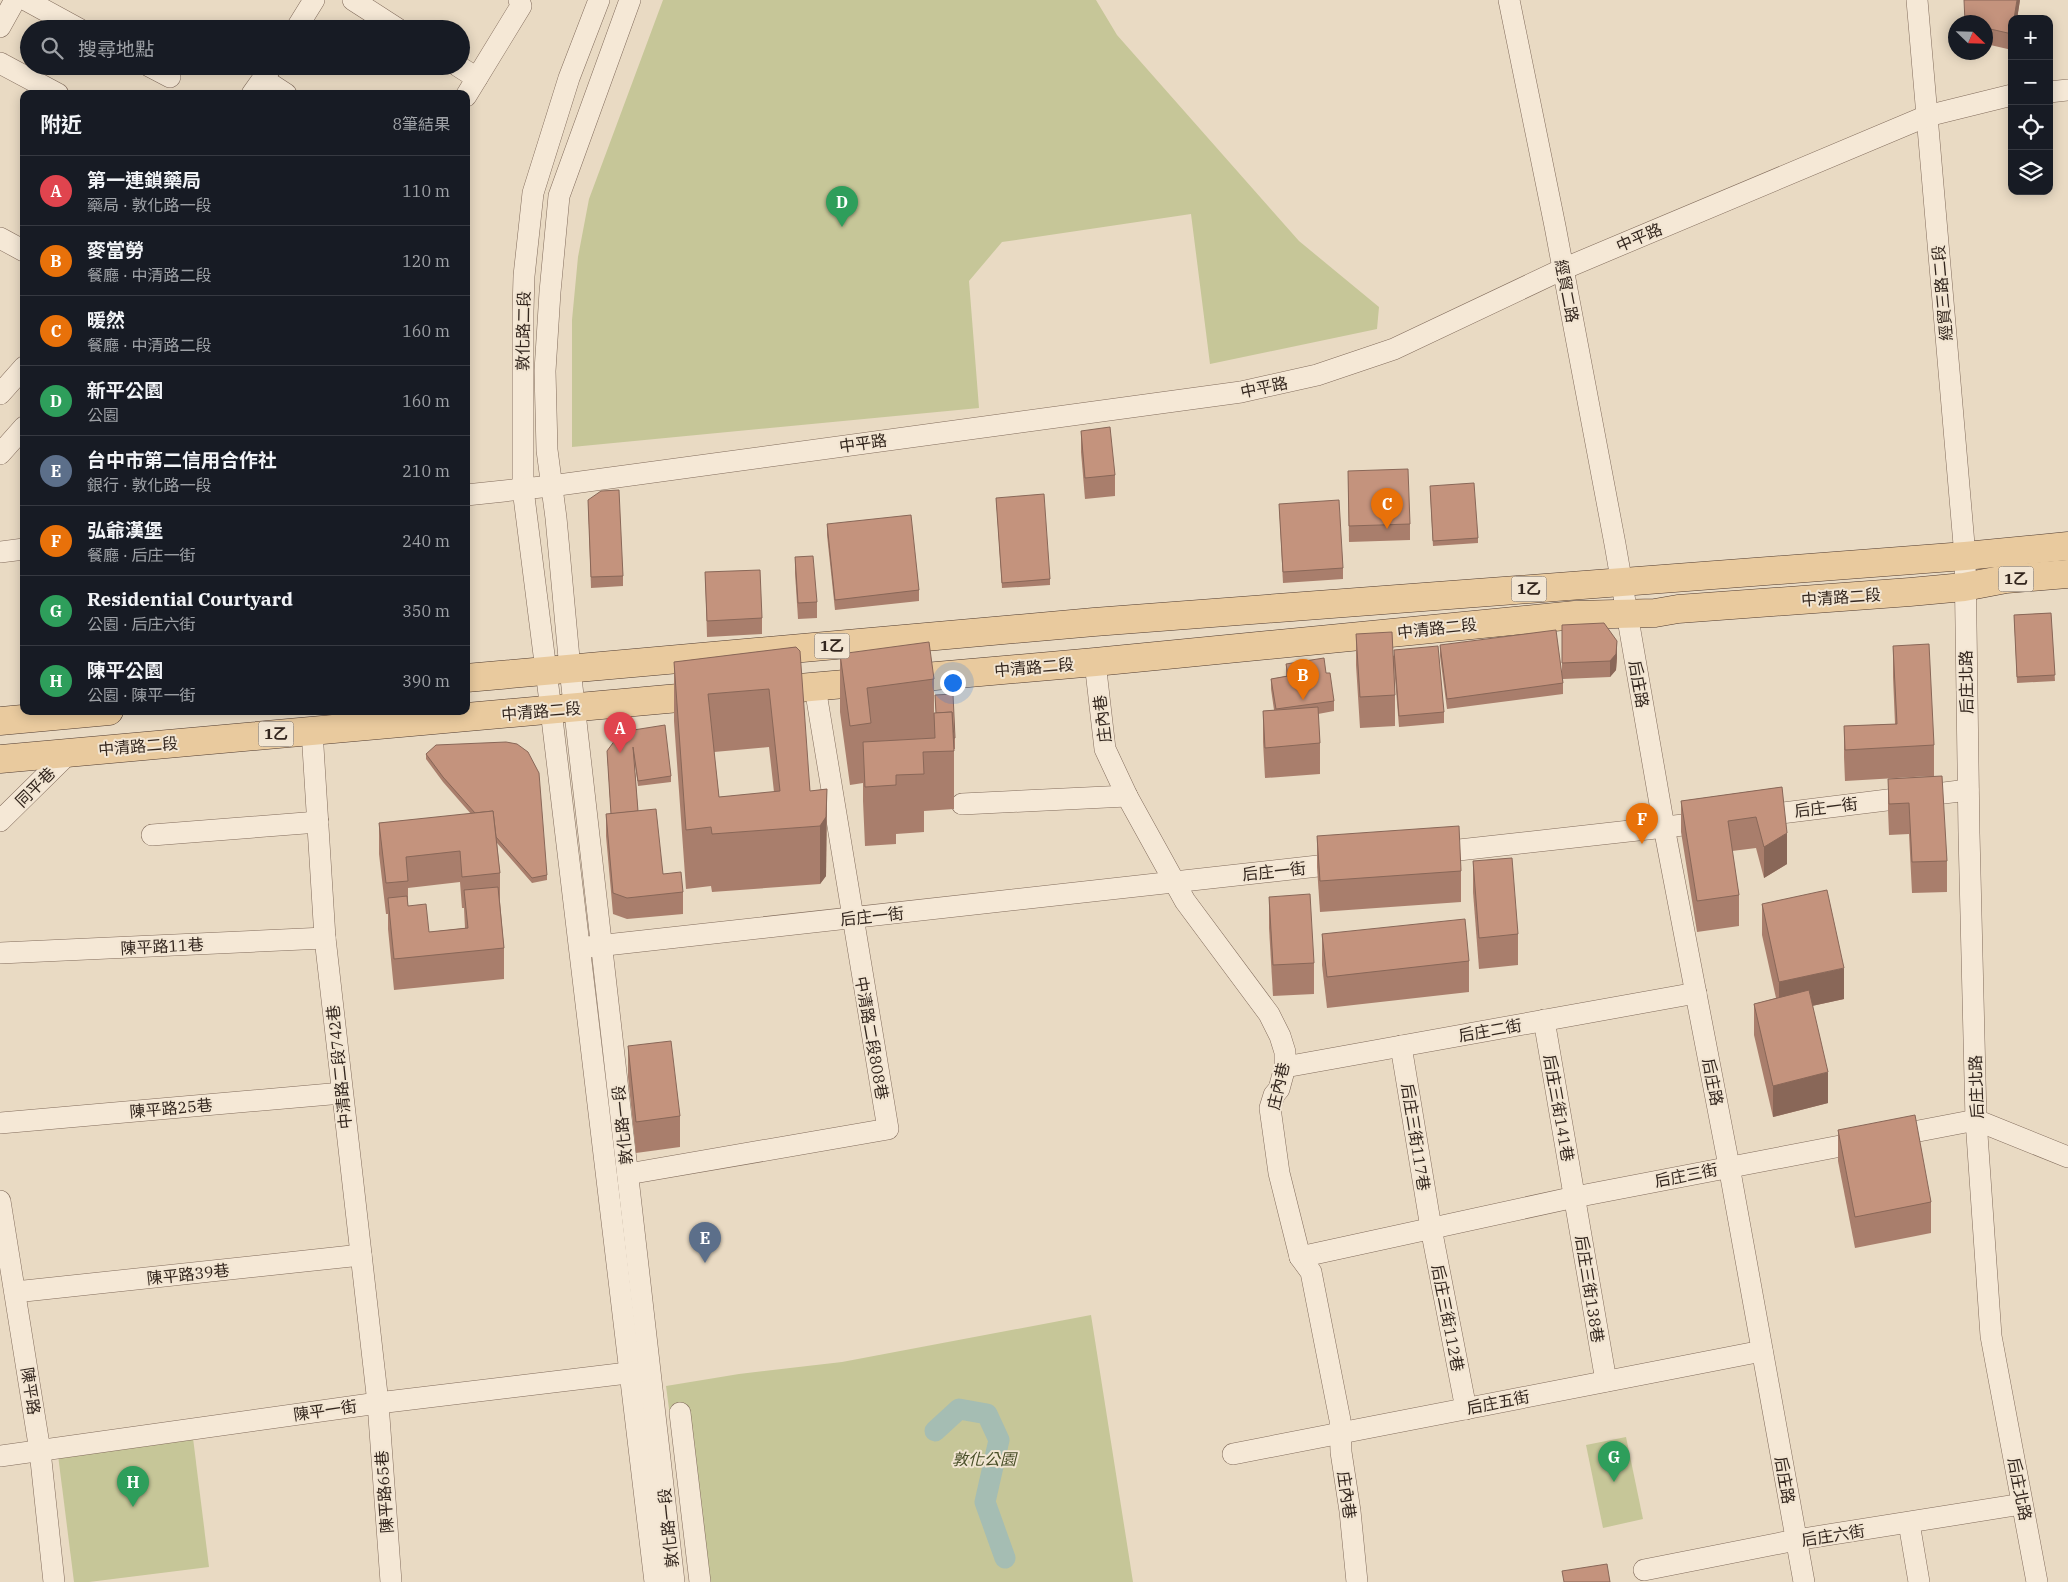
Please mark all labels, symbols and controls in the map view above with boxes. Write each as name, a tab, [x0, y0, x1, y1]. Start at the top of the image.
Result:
north arrow	[1948, 15, 1993, 60]
map controls	[2008, 15, 2053, 195]
button: +	[2008, 15, 2053, 60]
search box	[20, 20, 470, 75]
icon: search	[38, 34, 66, 62]
text: 搜尋地點	[78, 37, 154, 61]
button: −	[2008, 60, 2053, 105]
button: locate	[2008, 105, 2053, 150]
text: 附近	[40, 110, 82, 138]
text: 8筆結果	[392, 114, 450, 134]
button: layers	[2008, 150, 2053, 195]
text: 第一連鎖藥局	[87, 168, 201, 192]
text: A	[50, 181, 62, 201]
text: 110 m	[402, 181, 450, 201]
pin: D	[826, 186, 858, 227]
text: 藥局 · 敦化路一段	[87, 195, 212, 215]
street label: 中平路	[1613, 218, 1665, 256]
text: 麥當勞	[87, 238, 144, 262]
street label: 經貿三路二段	[1928, 244, 1956, 342]
text: B	[50, 251, 62, 271]
text: 120 m	[402, 251, 450, 271]
street label: 經貿二路	[1551, 258, 1583, 324]
text: 餐廳 · 中清路二段	[87, 265, 212, 285]
street label: 敦化路二段	[512, 291, 534, 371]
text: 暖然	[87, 308, 125, 332]
text: C	[51, 321, 61, 341]
text: 160 m	[402, 321, 450, 341]
text: 餐廳 · 中清路二段	[87, 335, 212, 355]
street label: 中平路	[1238, 372, 1290, 402]
text: 新平公園	[87, 378, 163, 402]
text: D	[50, 391, 62, 411]
text: 160 m	[402, 391, 450, 411]
text: 公園	[87, 405, 119, 425]
street label: 中平路	[838, 430, 888, 456]
text: 台中市第二信用合作社	[87, 448, 277, 472]
text: E	[51, 461, 61, 481]
text: 210 m	[402, 461, 450, 481]
text: 銀行 · 敦化路一段	[87, 475, 212, 495]
pin: C	[1371, 488, 1403, 529]
text: 弘爺漢堡	[87, 518, 163, 542]
text: F	[51, 531, 61, 551]
text: 240 m	[402, 531, 450, 551]
text: 餐廳 · 后庄一街	[87, 545, 196, 565]
road number: 1乙	[1998, 566, 2034, 592]
road number: 1乙	[1512, 576, 1546, 602]
street label: 中清路二段	[1800, 584, 1882, 610]
text: Residential Courtyard	[87, 587, 293, 611]
text: G	[50, 601, 62, 621]
text: 350 m	[402, 601, 450, 621]
text: 公園 · 后庄六街	[87, 614, 196, 634]
street label: 中清路二段	[1396, 614, 1478, 642]
road number: 1乙	[814, 634, 850, 658]
street label: 后庄北路	[1955, 650, 1977, 714]
street label: 中清路二段	[993, 654, 1075, 680]
text: 陳平公園	[87, 658, 163, 682]
pin: B	[1287, 659, 1319, 700]
street label: 后庄路	[1625, 659, 1653, 709]
your location	[940, 670, 966, 696]
text: H	[50, 671, 63, 691]
text: 390 m	[402, 671, 450, 691]
text: 公園 · 陳平一街	[87, 685, 196, 705]
street label: 庄內巷	[1089, 694, 1115, 744]
street label: 中清路二段	[500, 698, 582, 724]
pin: A	[604, 712, 636, 753]
road number: 1乙	[258, 722, 294, 746]
street label: 中清路二段	[97, 733, 179, 759]
street label: 同平巷	[11, 763, 59, 811]
street label: 后庄一街	[1793, 793, 1859, 821]
pin: F	[1626, 803, 1658, 844]
street label: 后庄一街	[1241, 858, 1307, 884]
street label: 后庄一街	[839, 903, 905, 929]
street label: 陳平路11巷	[120, 934, 204, 958]
street label: 中清路二段808巷	[851, 975, 893, 1101]
street label: 中清路二段742巷	[323, 1004, 355, 1130]
street label: 后庄二街	[1457, 1015, 1523, 1045]
street label: 后庄三街141巷	[1540, 1053, 1578, 1163]
street label: 后庄北路	[1965, 1055, 1987, 1119]
street label: 后庄路	[1699, 1057, 1727, 1107]
street label: 庄內巷	[1263, 1060, 1293, 1112]
street label: 后庄三街117巷	[1398, 1082, 1434, 1192]
street label: 敦化路一段	[608, 1084, 636, 1166]
street label: 陳平路25巷	[129, 1094, 213, 1122]
street label: 后庄三街	[1653, 1159, 1719, 1191]
pin: E	[689, 1222, 721, 1263]
street label: 后庄三街138巷	[1572, 1234, 1608, 1344]
street label: 陳平路39巷	[146, 1260, 230, 1288]
street label: 后庄三街112巷	[1428, 1263, 1468, 1373]
street label: 陳平路	[17, 1366, 45, 1416]
street label: 后庄五街	[1465, 1386, 1531, 1418]
street label: 陳平一街	[292, 1396, 358, 1424]
pin: G	[1598, 1441, 1630, 1482]
park label: 敦化公園	[952, 1449, 1018, 1469]
street label: 陳平路65巷	[371, 1450, 397, 1534]
street label: 后庄路	[1771, 1455, 1799, 1505]
street label: 后庄北路	[2004, 1456, 2036, 1522]
pin: H	[117, 1466, 149, 1507]
street label: 庄內巷	[1334, 1470, 1360, 1520]
street label: 敦化路一段	[654, 1487, 682, 1569]
street label: 后庄六街	[1800, 1520, 1866, 1550]

